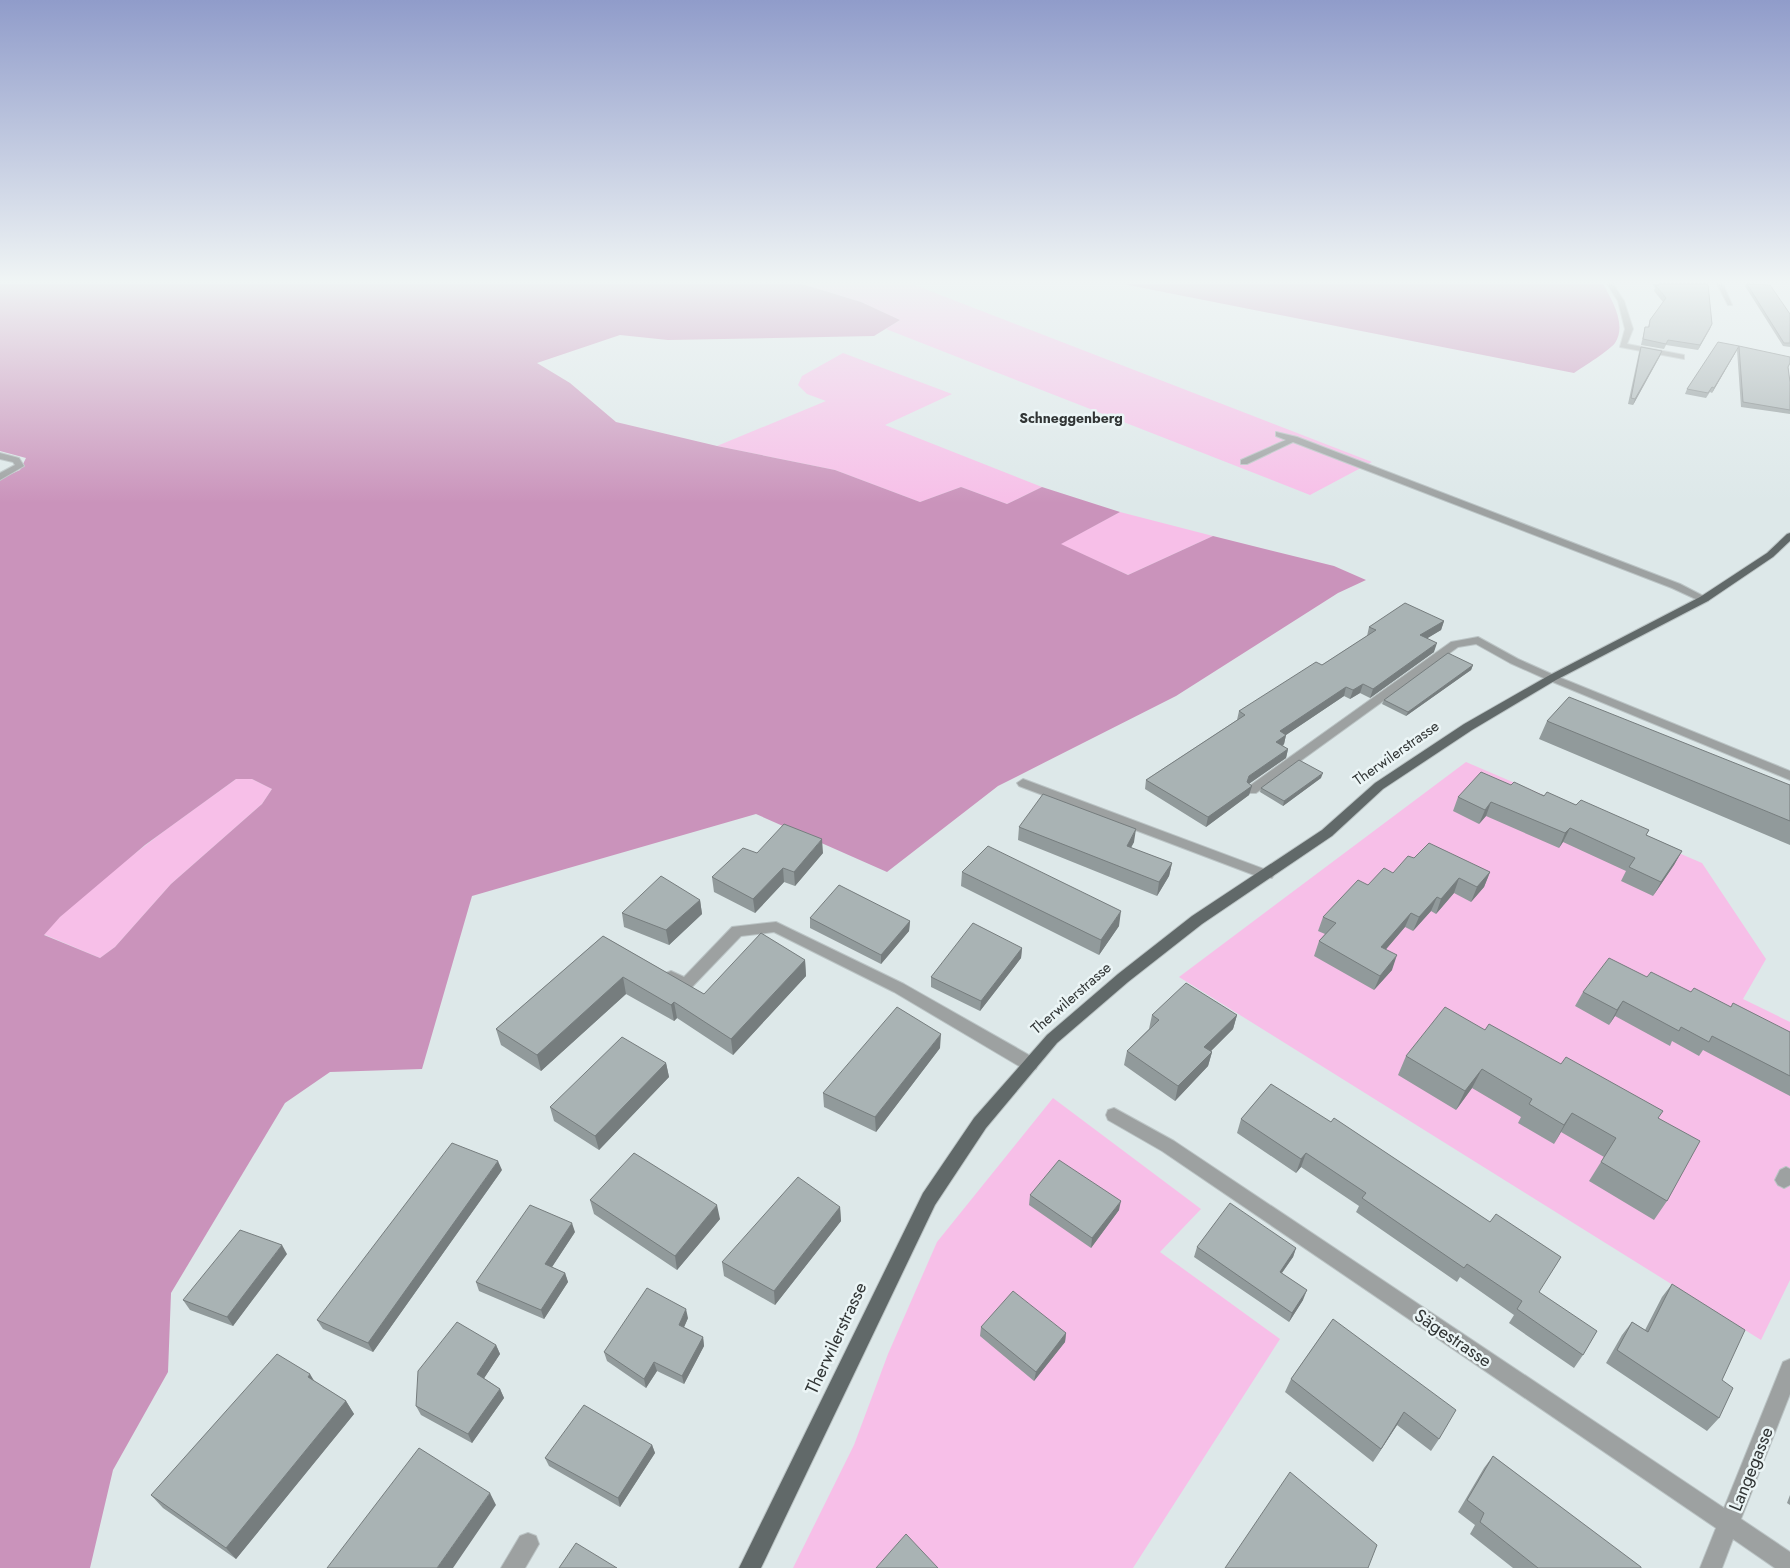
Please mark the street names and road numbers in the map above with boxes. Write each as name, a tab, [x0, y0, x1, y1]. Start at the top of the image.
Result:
street label: Therwilerstrasse	[1349, 715, 1444, 791]
street label: Therwilerstrasse	[1026, 957, 1116, 1039]
street label: Therwilerstrasse	[799, 1278, 873, 1398]
street label: Sägestrasse	[1409, 1303, 1497, 1373]
street label: Langegasse	[1722, 1423, 1780, 1515]

